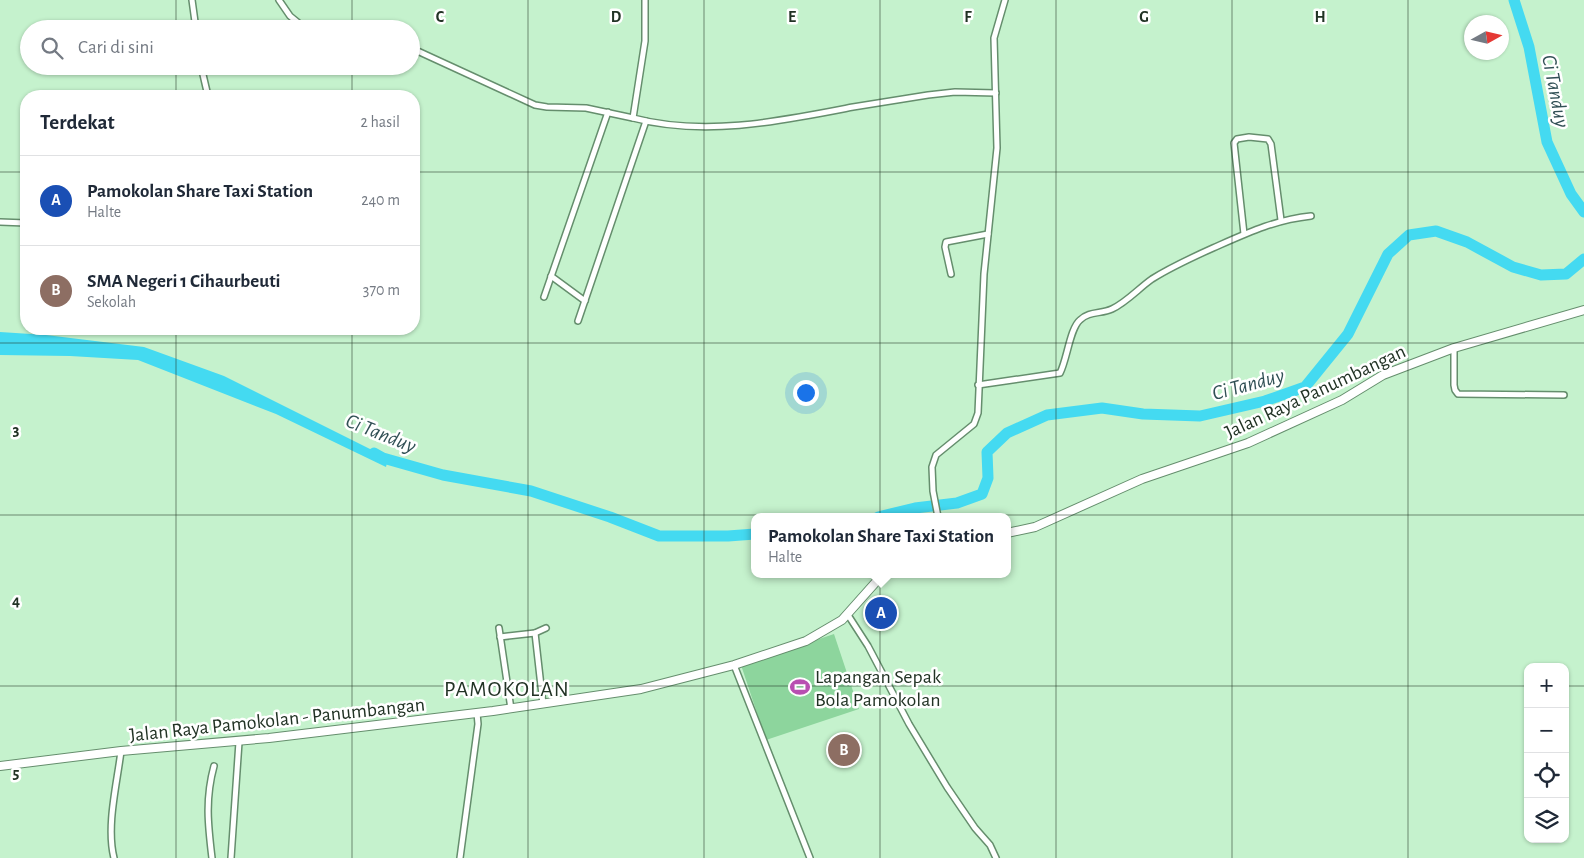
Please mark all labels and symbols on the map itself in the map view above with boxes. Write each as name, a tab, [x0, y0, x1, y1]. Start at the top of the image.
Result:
text: C	[436, 9, 445, 25]
text: D	[611, 9, 622, 25]
text: E	[788, 9, 796, 25]
text: F	[964, 9, 972, 25]
text: G	[1139, 9, 1149, 25]
text: H	[1314, 9, 1326, 25]
north arrow	[1464, 15, 1509, 60]
water label: Ci Tanduy	[1538, 53, 1573, 129]
street label: Jalan Raya Panumbangan	[1222, 341, 1409, 443]
water label: Ci Tanduy	[1210, 365, 1287, 404]
your location	[793, 380, 819, 406]
water label: Ci Tanduy	[343, 410, 419, 457]
text: 3	[13, 422, 20, 438]
text: 4	[12, 593, 20, 609]
pin: A	[865, 594, 897, 632]
place label: Lapangan Sepak Bola Pamokolan	[815, 667, 941, 710]
sports icon: Lapangan Sepak Bola Pamokolan	[789, 676, 811, 698]
district label: PAMOKOLAN	[444, 678, 570, 700]
street label: Jalan Raya Pamokolan - Panumbangan	[128, 695, 426, 745]
pin: B	[828, 731, 860, 769]
text: 5	[13, 765, 20, 781]

